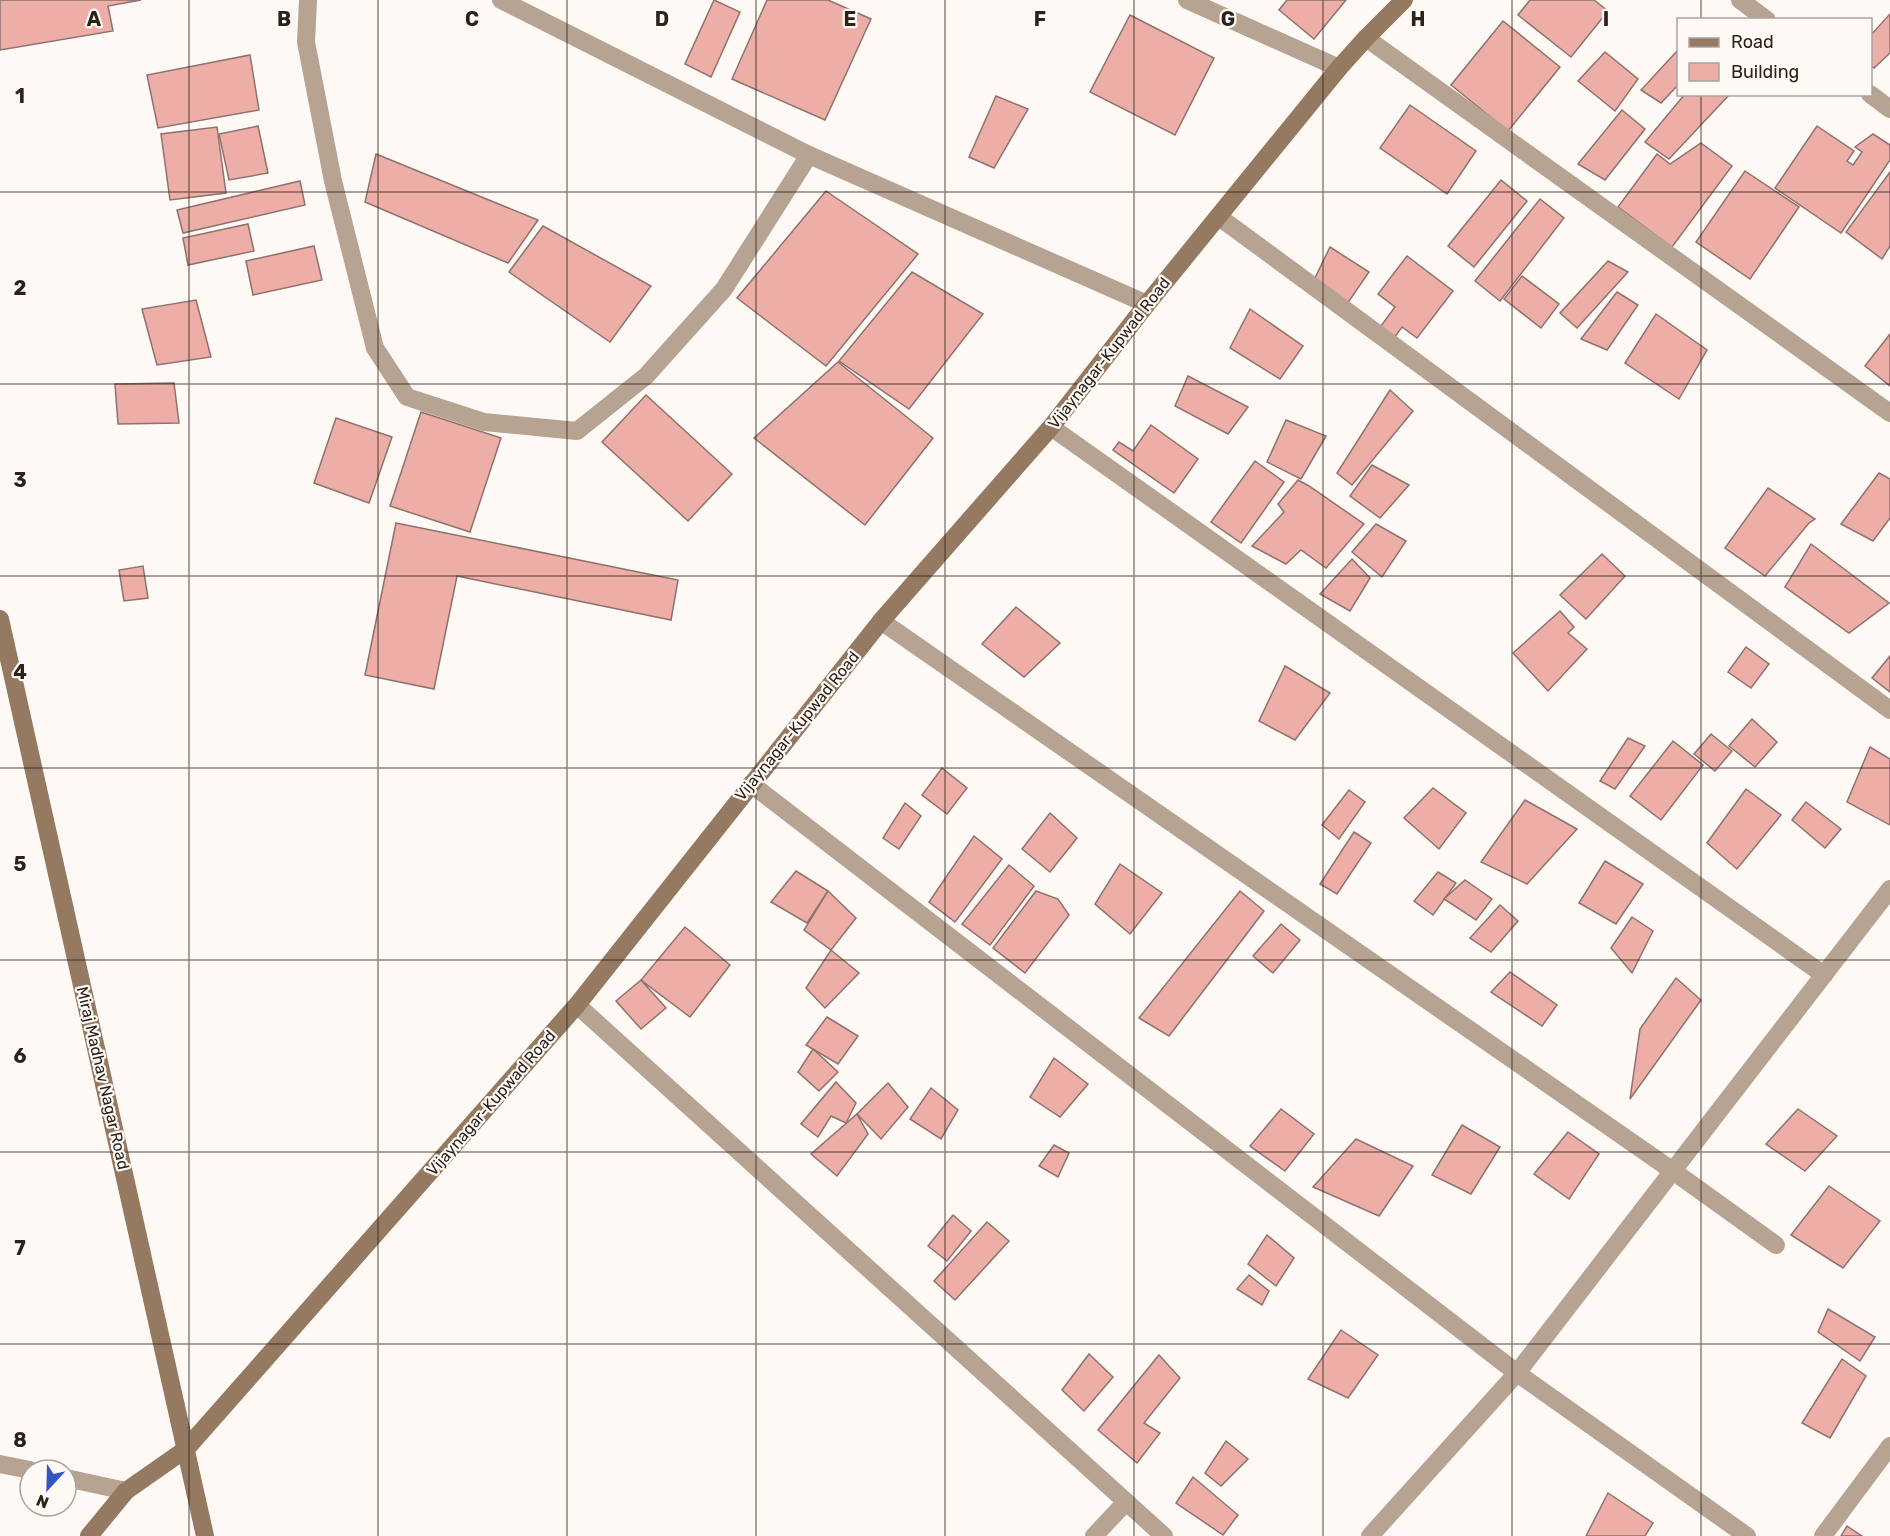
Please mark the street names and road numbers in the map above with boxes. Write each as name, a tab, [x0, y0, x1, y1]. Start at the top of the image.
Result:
street label: Vijaynagar-Kupwad Road	[1044, 274, 1174, 432]
street label: Vijaynagar-Kupwad Road	[731, 647, 863, 805]
street label: Miraj Madhav Nagar Road	[73, 985, 133, 1171]
street label: Vijaynagar-Kupwad Road	[423, 1026, 559, 1180]

